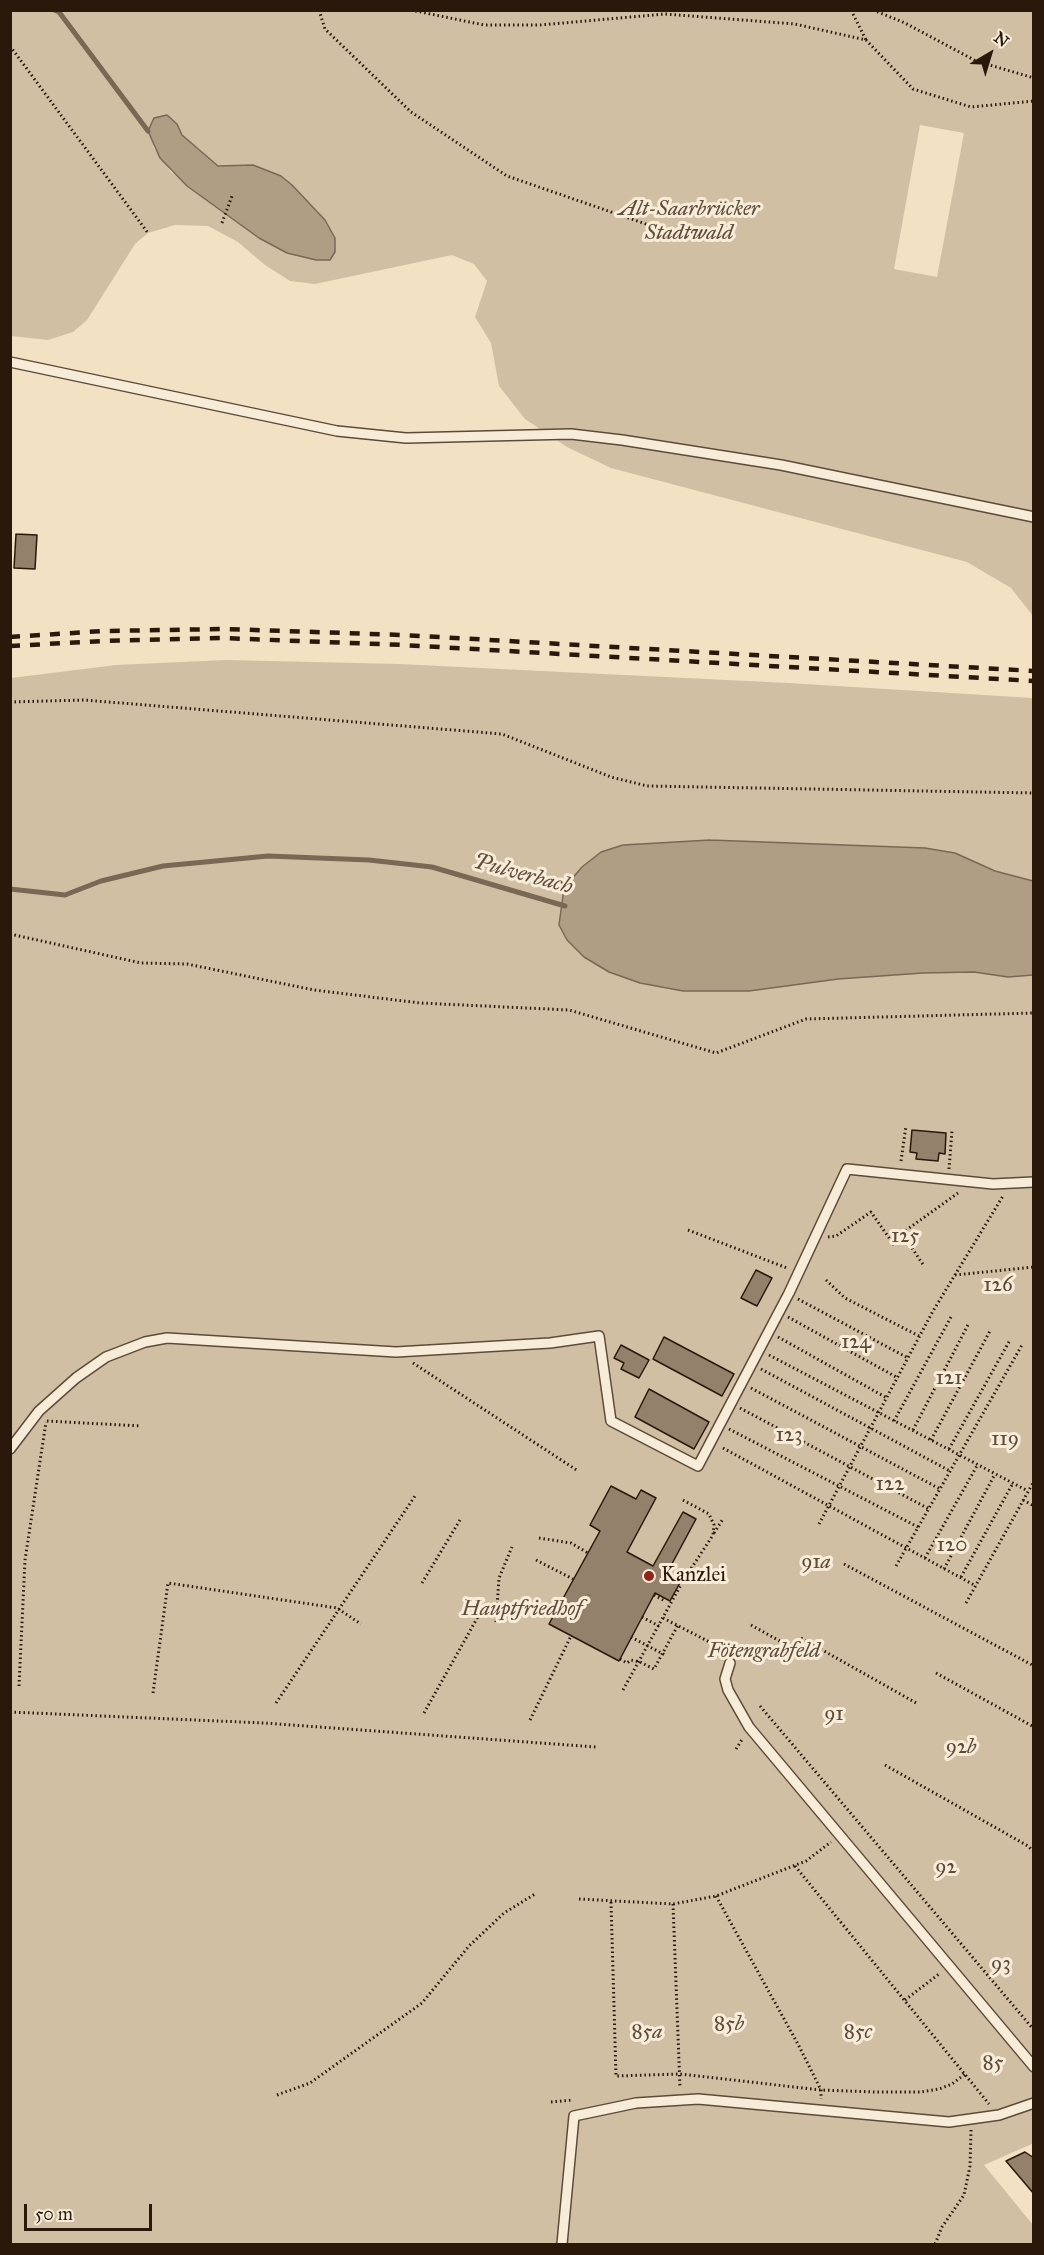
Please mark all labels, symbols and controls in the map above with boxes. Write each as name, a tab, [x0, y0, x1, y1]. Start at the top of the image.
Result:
north arrow	[960, 24, 1020, 84]
text: N	[990, 28, 1013, 51]
park label: Alt-Saarbrücker Stadtwald	[618, 197, 760, 247]
water label: Pulverbach	[471, 849, 575, 901]
park label: 125	[891, 1224, 919, 1250]
park label: 126	[983, 1273, 1013, 1299]
park label: 124	[841, 1330, 871, 1356]
park label: 121	[935, 1366, 963, 1392]
park label: 123	[775, 1423, 803, 1449]
park label: 119	[991, 1427, 1019, 1453]
park label: 122	[876, 1472, 904, 1498]
park label: 120	[937, 1533, 967, 1559]
park label: 91a	[801, 1550, 831, 1576]
place label: Kanzlei	[661, 1563, 726, 1589]
marker: Kanzlei	[642, 1569, 656, 1583]
park label: Hauptfriedhof	[462, 1597, 582, 1623]
park label: Fötengrabfeld	[708, 1639, 820, 1665]
park label: 91	[824, 1702, 844, 1728]
park label: 92b	[946, 1735, 976, 1761]
park label: 92	[935, 1855, 957, 1881]
park label: 93	[991, 1952, 1011, 1978]
park label: 85b	[714, 2012, 744, 2038]
park label: 85a	[632, 2020, 662, 2046]
park label: 85c	[844, 2020, 872, 2046]
park label: 85	[983, 2051, 1003, 2077]
scale bar	[27, 2192, 154, 2230]
text: 50 m	[35, 2203, 73, 2225]

